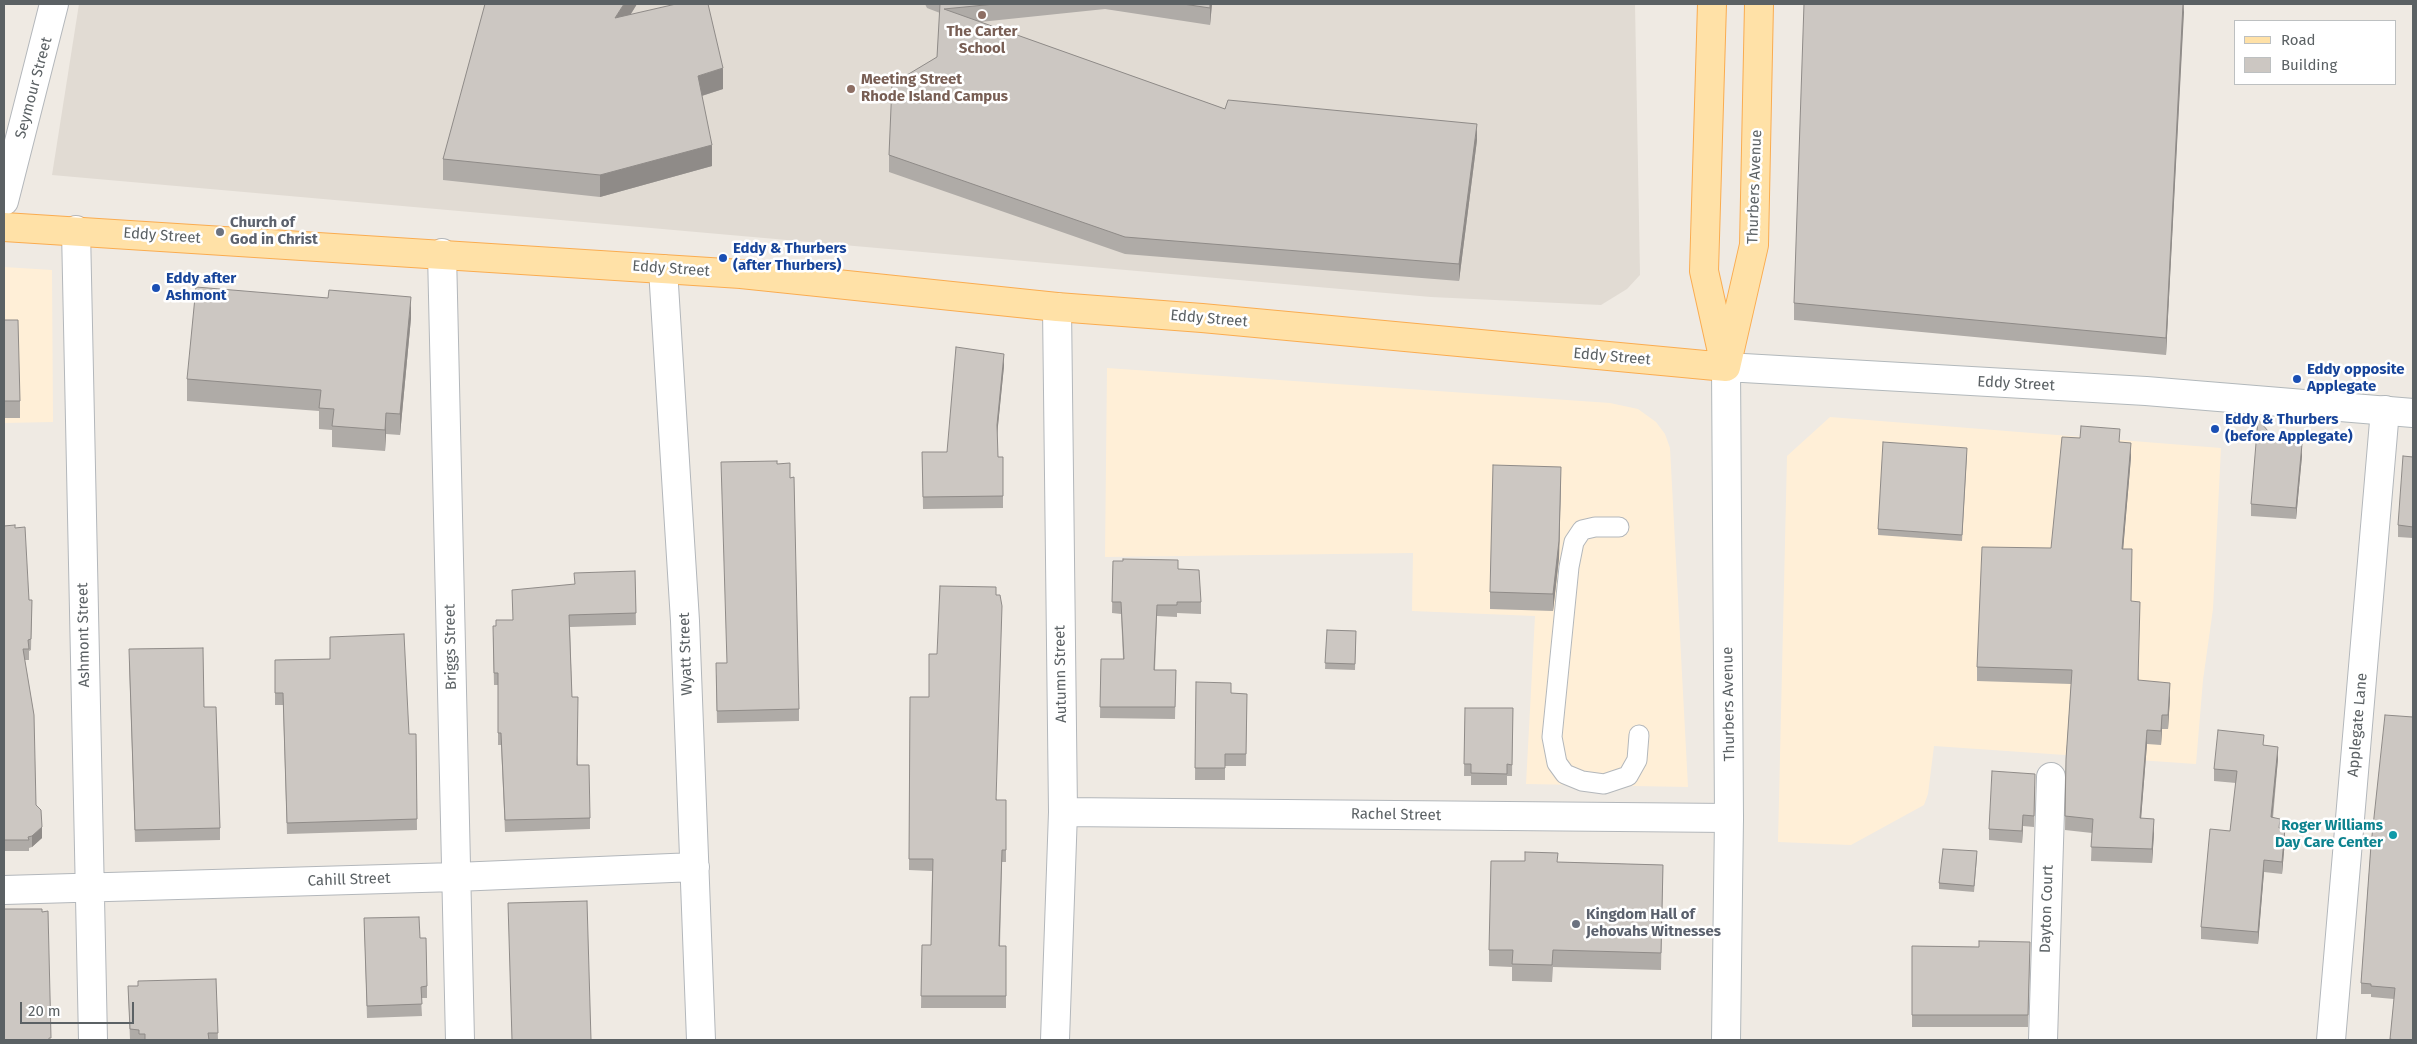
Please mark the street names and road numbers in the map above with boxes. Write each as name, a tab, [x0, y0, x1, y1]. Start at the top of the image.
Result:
street label: Seymour Street	[12, 35, 56, 141]
street label: Thurbers Avenue	[1744, 129, 1766, 245]
street label: Eddy Street	[123, 224, 201, 248]
street label: Eddy Street	[632, 257, 710, 281]
street label: Eddy Street	[1170, 307, 1248, 331]
street label: Eddy Street	[1573, 345, 1651, 369]
street label: Eddy Street	[1977, 373, 2055, 395]
street label: Ashmont Street	[74, 582, 94, 688]
street label: Briggs Street	[441, 604, 461, 690]
street label: Wyatt Street	[676, 612, 696, 696]
street label: Autumn Street	[1051, 625, 1071, 723]
street label: Thurbers Avenue	[1719, 647, 1739, 761]
street label: Applegate Lane	[2344, 672, 2372, 778]
street label: Rachel Street	[1351, 805, 1441, 825]
street label: Dayton Court	[2036, 865, 2058, 953]
street label: Cahill Street	[307, 870, 391, 890]

